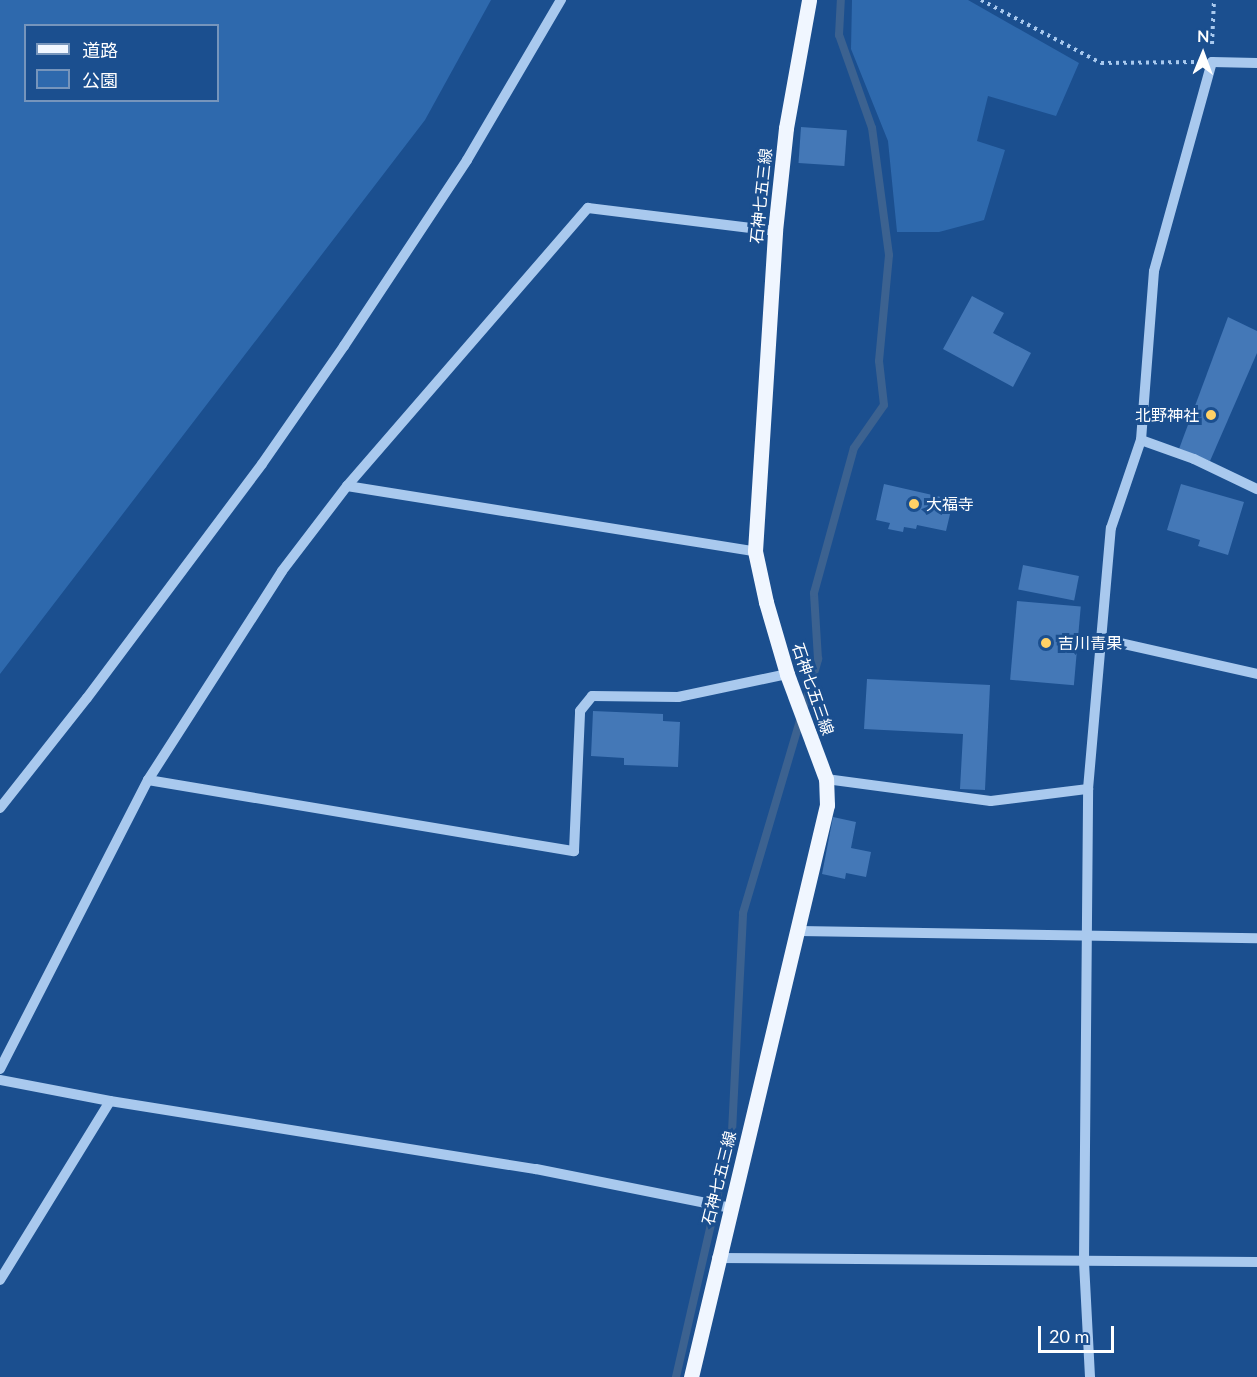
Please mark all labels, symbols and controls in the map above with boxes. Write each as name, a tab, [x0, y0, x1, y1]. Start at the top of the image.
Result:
legend	[24, 24, 219, 102]
north arrow	[1173, 24, 1233, 84]
text: N	[1197, 26, 1210, 45]
text: 道路	[82, 39, 118, 61]
text: 公園	[82, 69, 118, 91]
street label: 石神七五三線	[746, 147, 776, 245]
place label: 北野神社	[1135, 405, 1199, 425]
marker: 北野神社	[1204, 408, 1218, 422]
place label: 大福寺	[926, 494, 974, 514]
marker: 大福寺	[907, 497, 921, 511]
place label: 吉川青果	[1058, 633, 1122, 653]
marker: 吉川青果	[1039, 636, 1053, 650]
street label: 石神七五三線	[788, 640, 838, 738]
street label: 石神七五三線	[698, 1129, 740, 1227]
scale bar	[1041, 1314, 1118, 1352]
text: 20 m	[1049, 1325, 1089, 1347]

